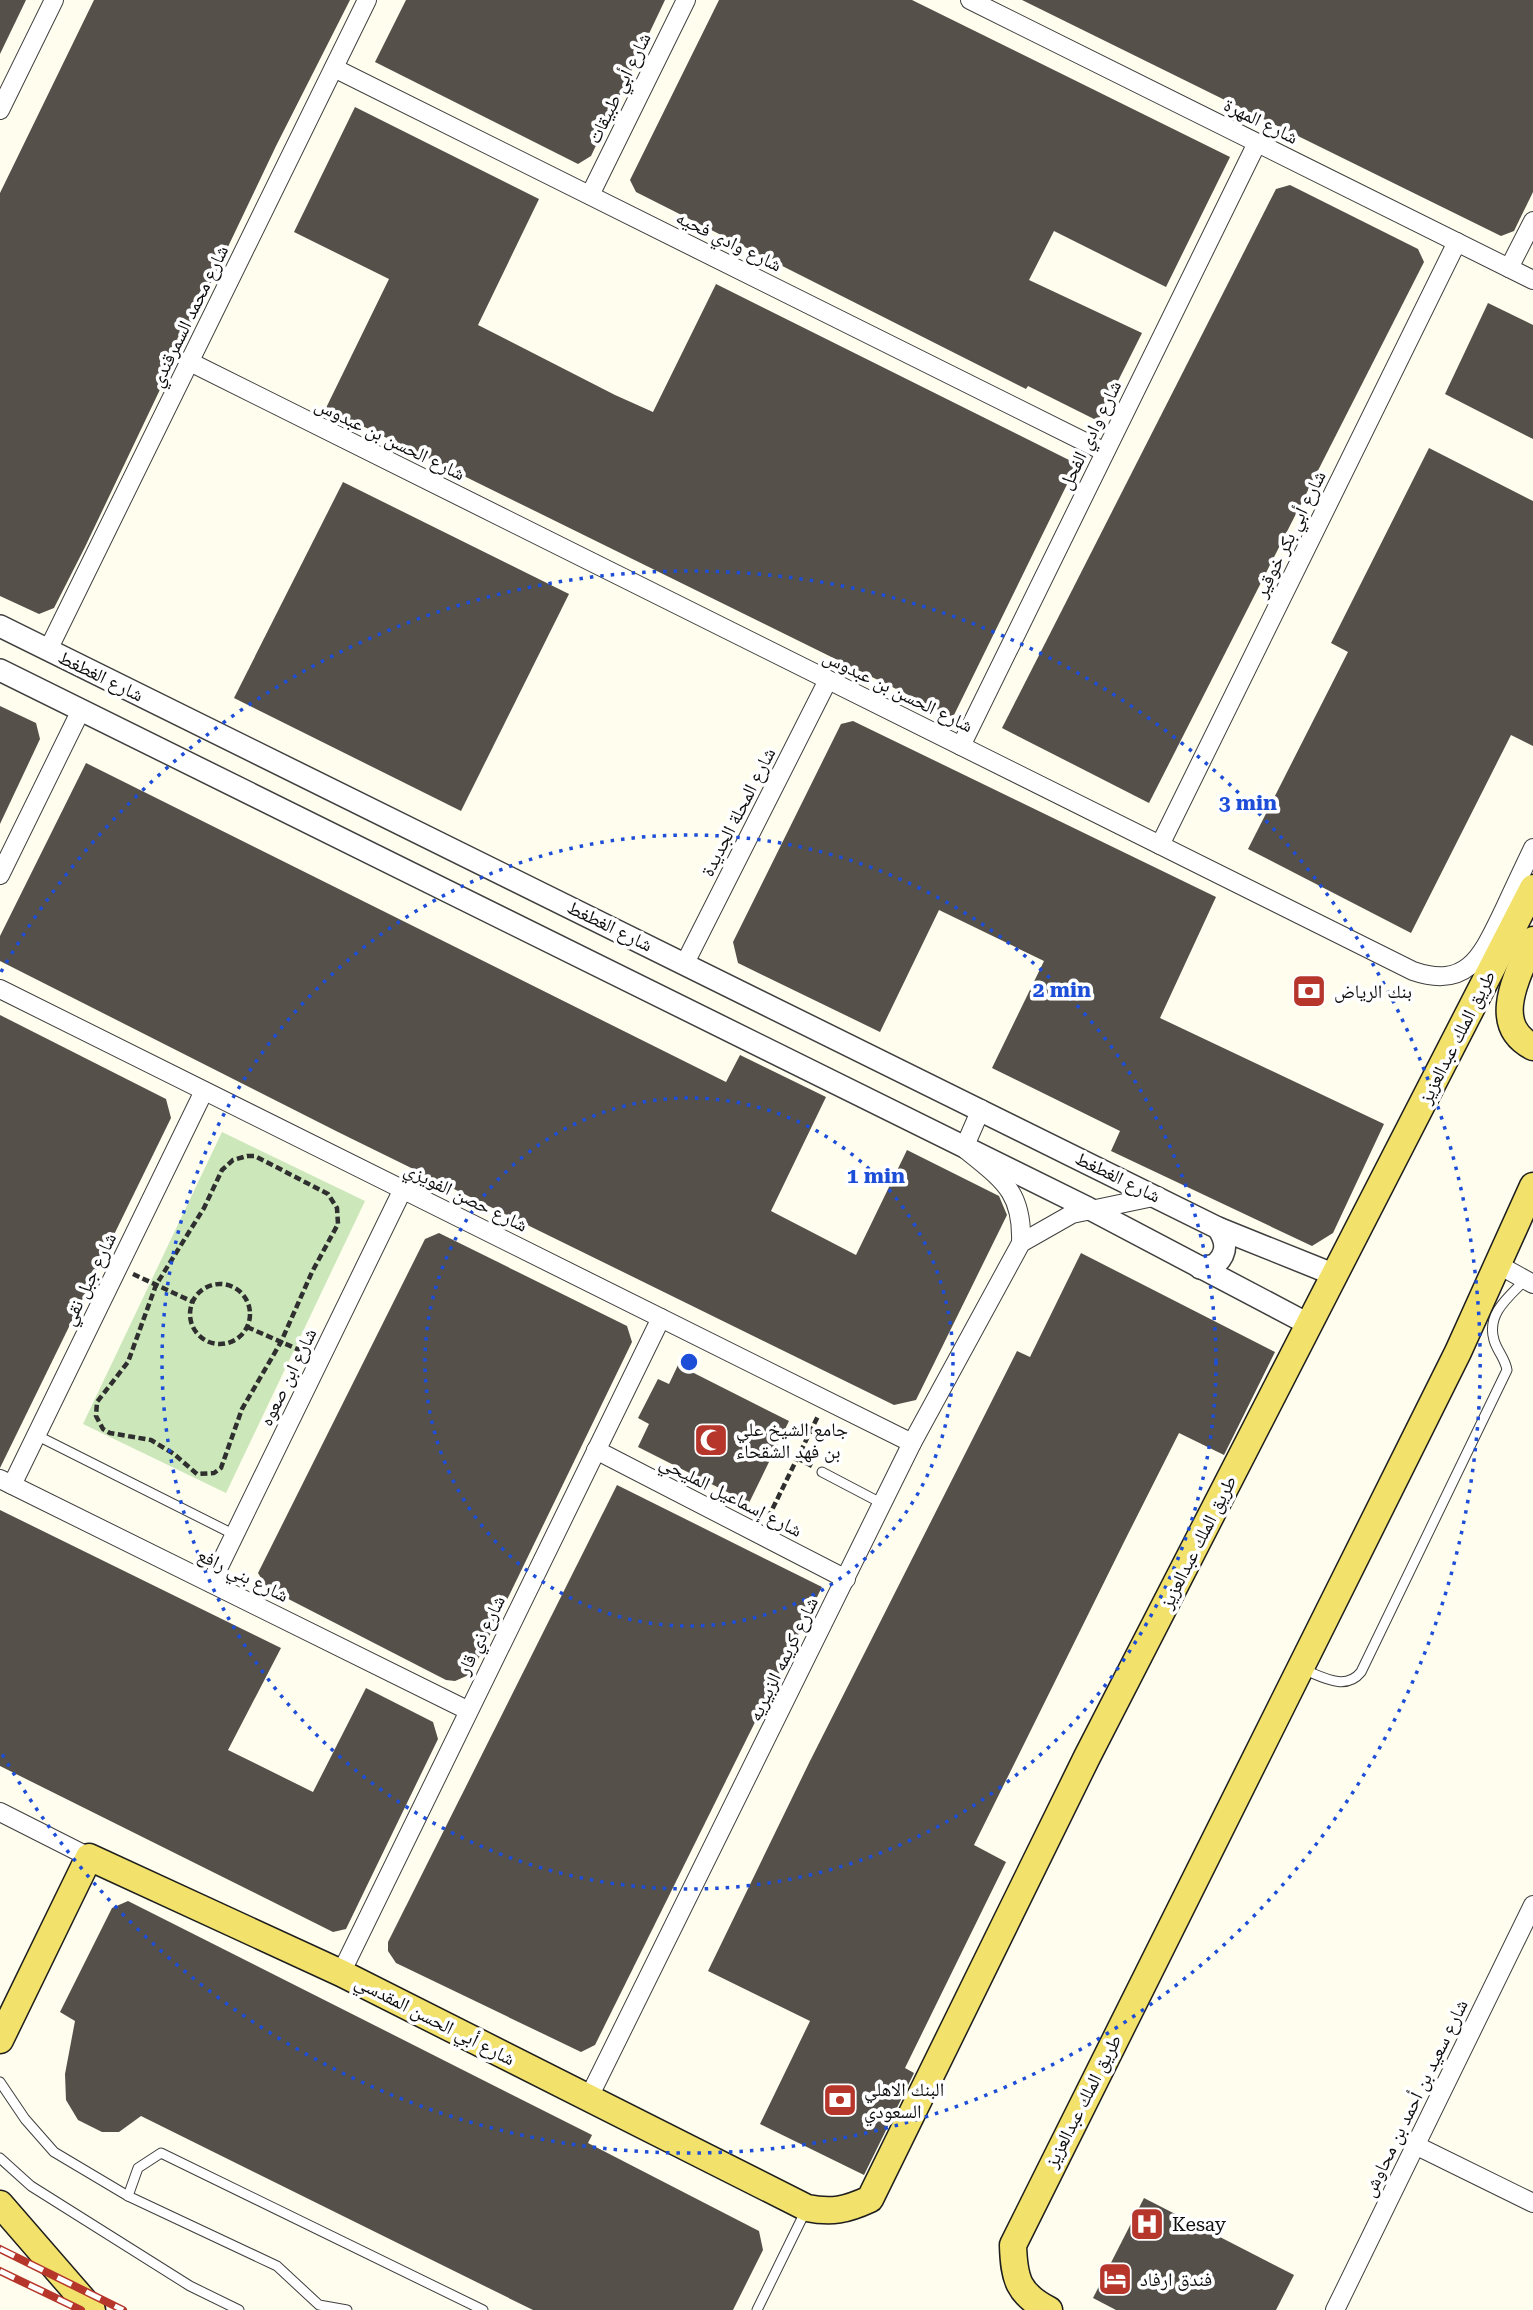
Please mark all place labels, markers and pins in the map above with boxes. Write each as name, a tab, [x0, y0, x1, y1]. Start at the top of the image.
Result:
bank icon: بنك الرياض	[1290, 972, 1328, 1010]
place label: بنك الرياض	[1334, 980, 1412, 1003]
centre of rings	[677, 1350, 701, 1374]
place label: جامع الشيخ علي بن فهد الشقحاء	[736, 1418, 848, 1463]
mosque icon: جامع الشيخ علي بن فهد الشقحاء	[692, 1421, 730, 1459]
place label: البنك الاهلي السعودي	[864, 2078, 944, 2126]
bank icon: البنك الاهلي السعودي	[821, 2081, 859, 2119]
hospital icon: Kesay	[1128, 2205, 1166, 2243]
place label: Kesay	[1172, 2213, 1227, 2236]
hotel icon: فندق ارفاد	[1096, 2260, 1134, 2298]
place label: فندق ارفاد	[1140, 2268, 1212, 2291]

